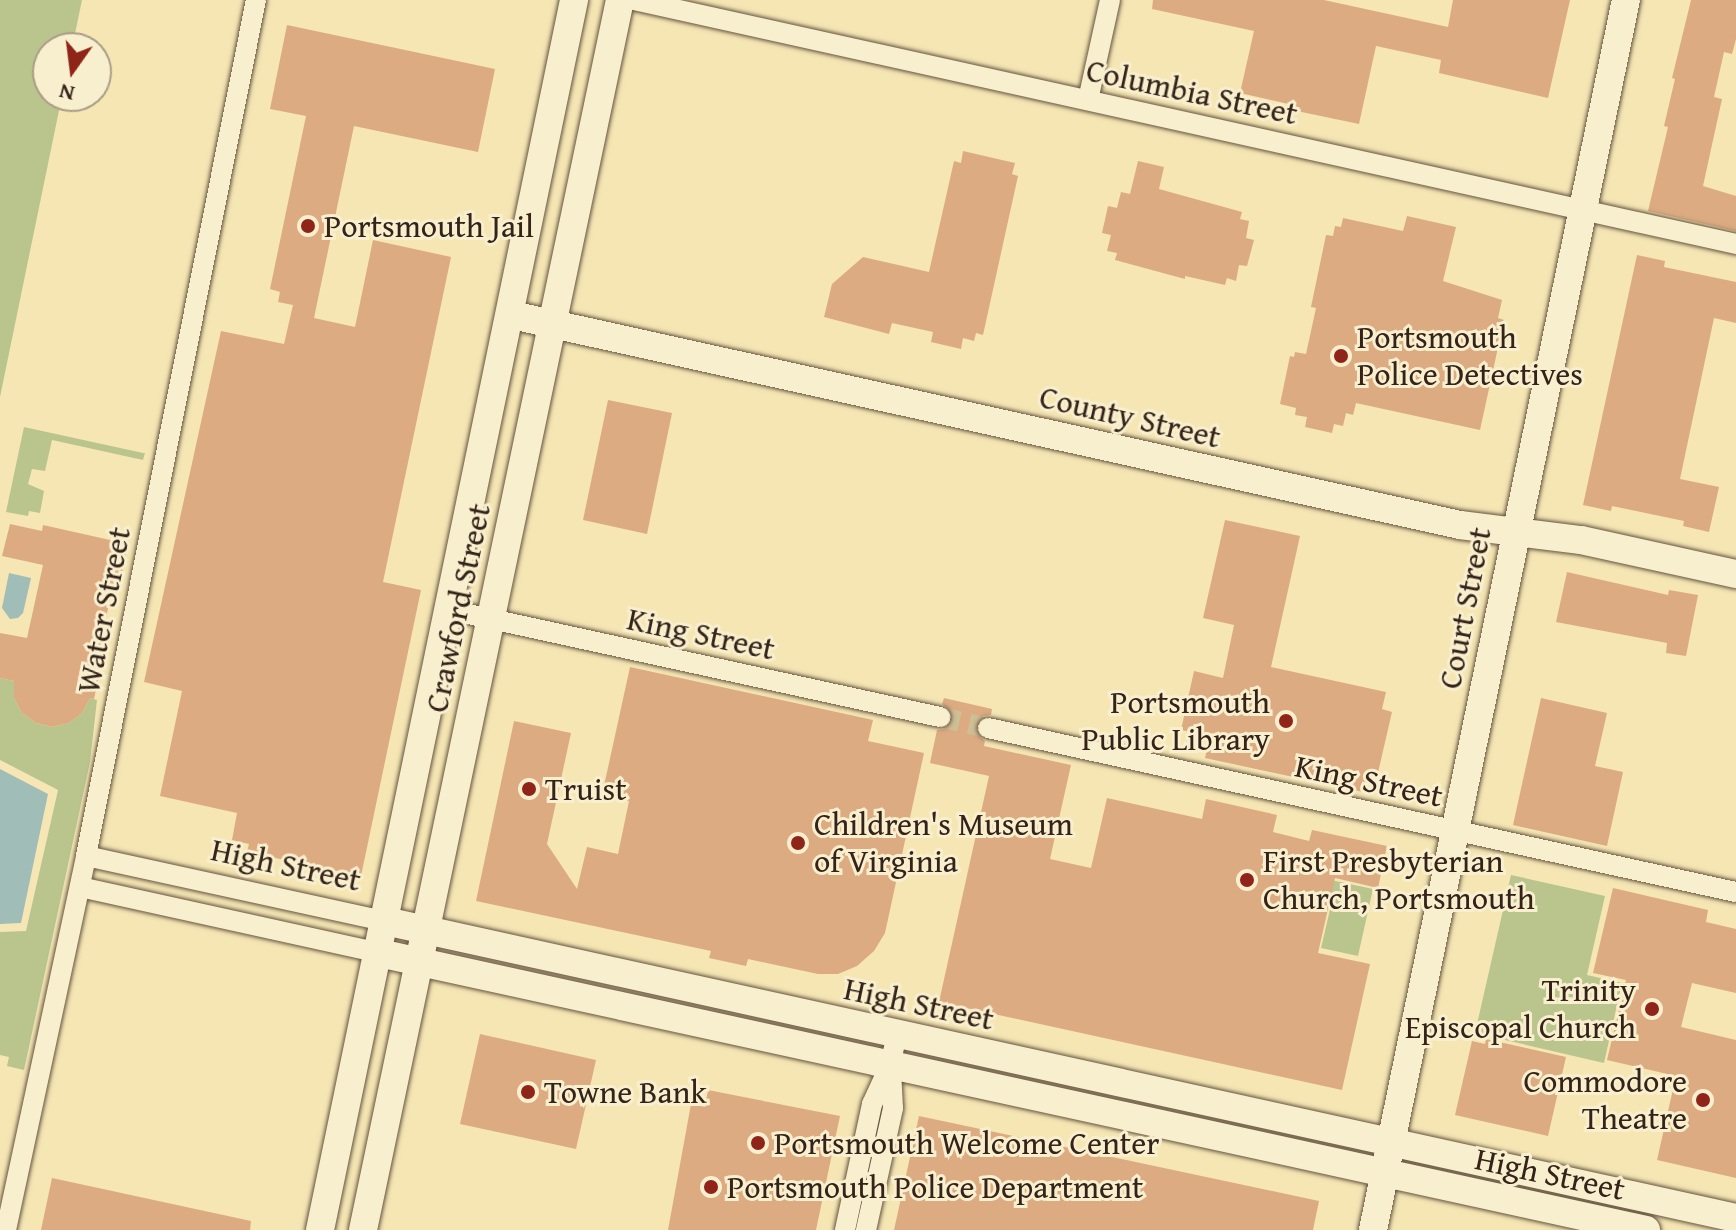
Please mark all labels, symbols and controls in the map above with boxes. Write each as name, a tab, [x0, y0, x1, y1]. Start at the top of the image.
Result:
north arrow	[32, 32, 112, 112]
street label: Columbia Street	[1083, 51, 1301, 133]
text: N	[56, 76, 78, 111]
place label: Portsmouth Jail	[324, 207, 534, 245]
marker: Portsmouth Jail	[299, 217, 317, 235]
place label: Portsmouth Police Detectives	[1357, 319, 1583, 394]
marker: Portsmouth Police Detectives	[1332, 347, 1350, 365]
street label: County Street	[1036, 378, 1224, 456]
street label: Crawford Street	[417, 500, 499, 716]
street label: Water Street	[69, 524, 139, 696]
street label: Court Street	[1431, 524, 1499, 692]
street label: King Street	[624, 600, 778, 668]
place label: Portsmouth Public Library	[1081, 684, 1270, 759]
marker: Portsmouth Public Library	[1277, 712, 1295, 730]
street label: King Street	[1292, 747, 1446, 815]
place label: Truist	[545, 770, 626, 808]
marker: Truist	[520, 780, 538, 798]
place label: Children's Museum of Virginia	[814, 806, 1073, 881]
street label: High Street	[208, 830, 364, 900]
marker: Children's Museum of Virginia	[789, 834, 807, 852]
place label: First Presbyterian Church, Portsmouth	[1263, 843, 1535, 918]
marker: First Presbyterian Church, Portsmouth	[1238, 871, 1256, 889]
street label: High Street	[841, 969, 997, 1039]
place label: Trinity Episcopal Church	[1405, 972, 1636, 1047]
marker: Trinity Episcopal Church	[1643, 1000, 1661, 1018]
place label: Commodore Theatre	[1524, 1063, 1687, 1138]
place label: Towne Bank	[544, 1073, 707, 1111]
marker: Towne Bank	[519, 1083, 537, 1101]
marker: Commodore Theatre	[1694, 1091, 1712, 1109]
place label: Portsmouth Welcome Center	[774, 1124, 1159, 1162]
marker: Portsmouth Welcome Center	[749, 1134, 767, 1152]
street label: High Street	[1472, 1139, 1628, 1209]
place label: Portsmouth Police Department	[727, 1168, 1143, 1206]
marker: Portsmouth Police Department	[702, 1178, 720, 1196]

